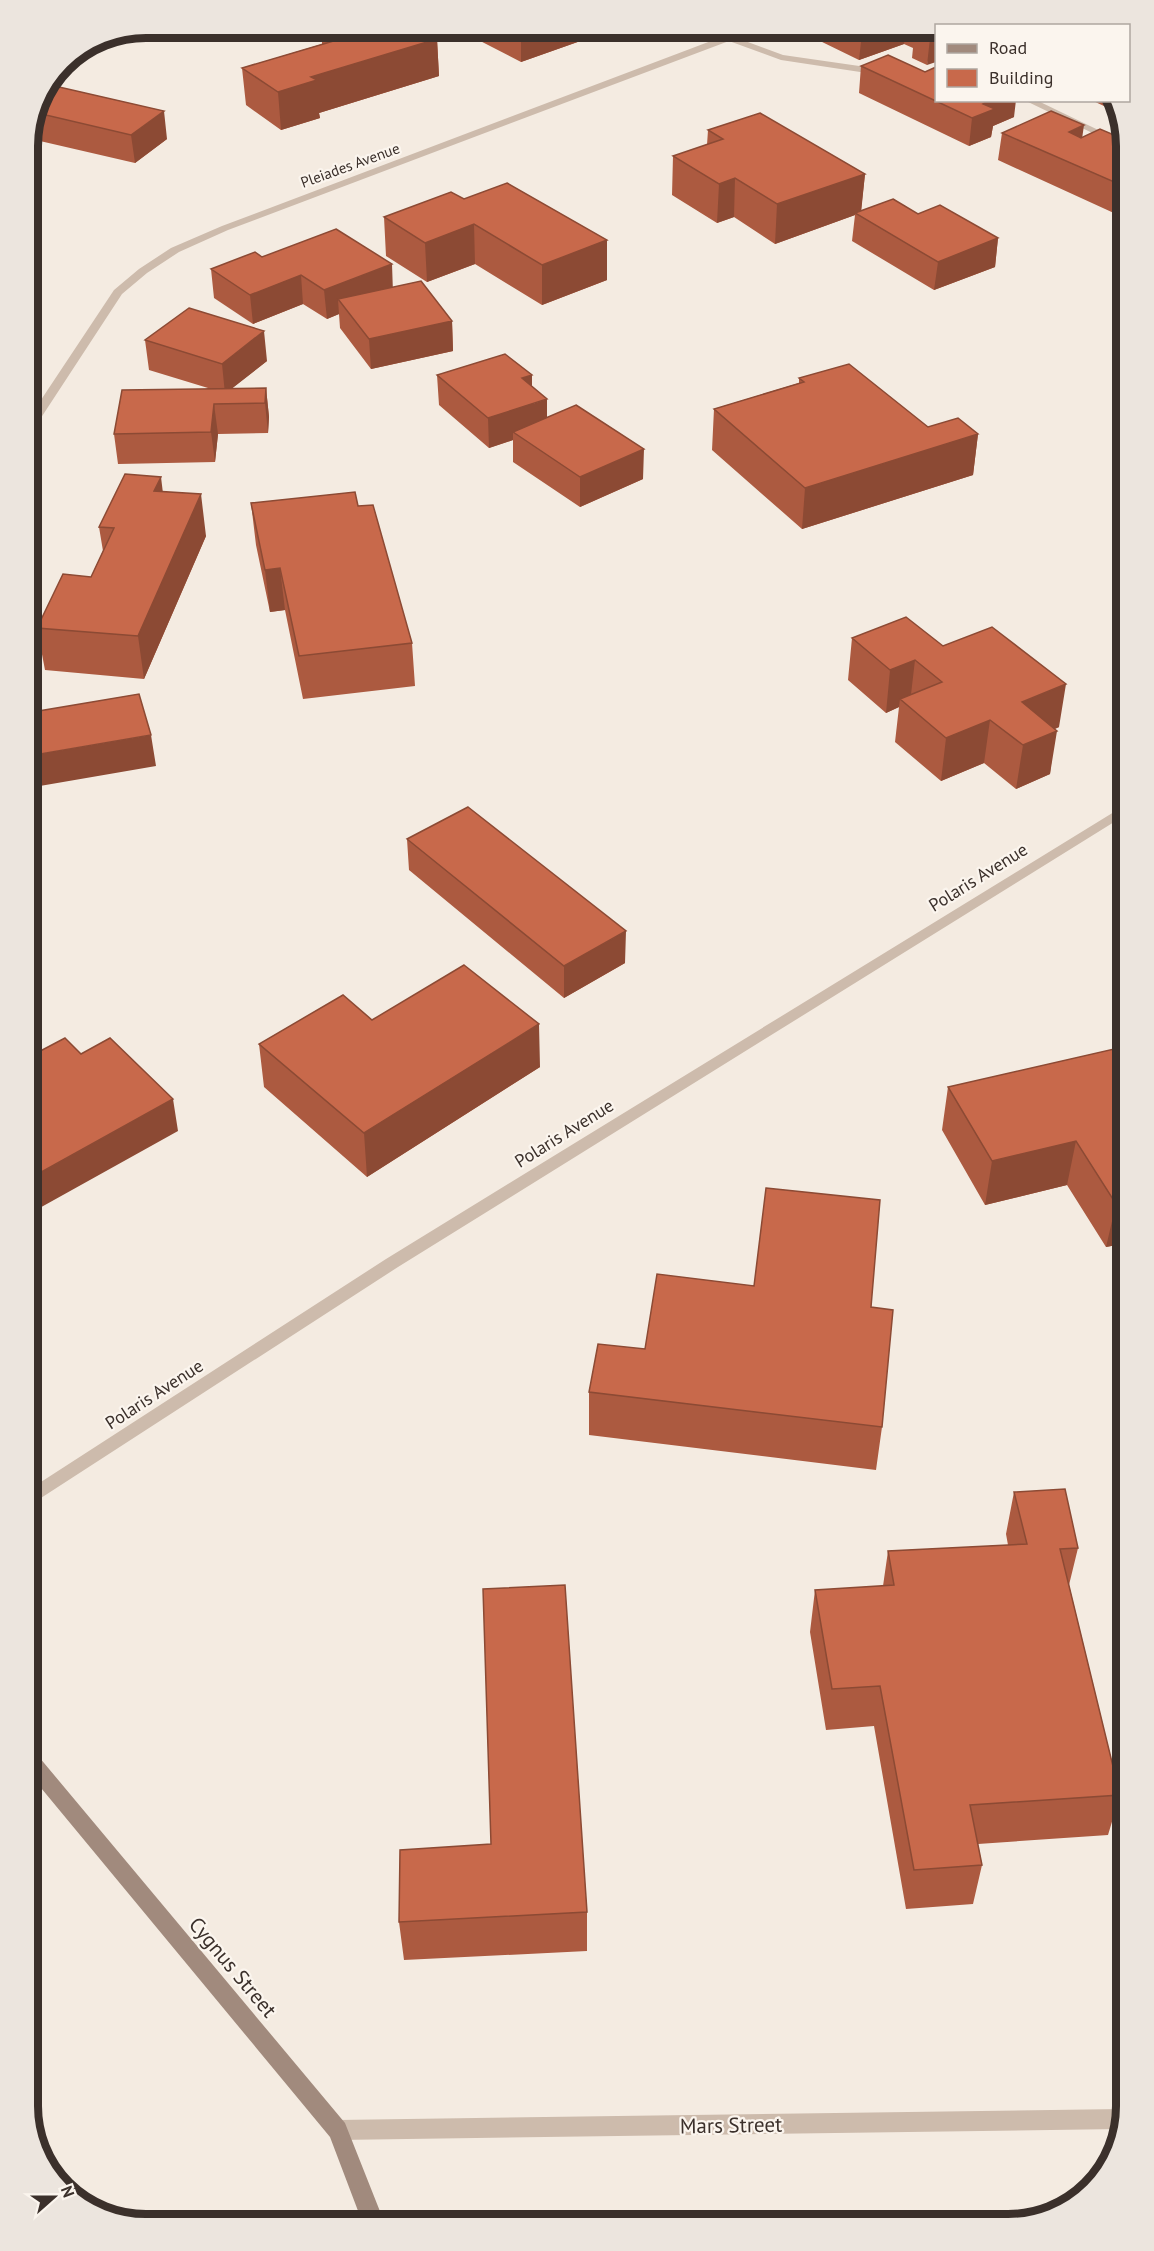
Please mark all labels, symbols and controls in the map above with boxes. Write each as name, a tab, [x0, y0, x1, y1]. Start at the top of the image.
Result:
legend	[935, 24, 1130, 102]
text: Road	[989, 36, 1027, 59]
text: Building	[989, 66, 1053, 89]
street label: Pleiades Avenue	[298, 138, 402, 192]
street label: Polaris Avenue	[924, 838, 1032, 916]
street label: Polaris Avenue	[510, 1094, 618, 1172]
street label: Polaris Avenue	[101, 1354, 207, 1434]
street label: Cygnus Street	[183, 1911, 283, 2023]
street label: Mars Street	[680, 2111, 782, 2139]
north arrow	[24, 2167, 84, 2227]
text: N	[57, 2183, 79, 2200]

